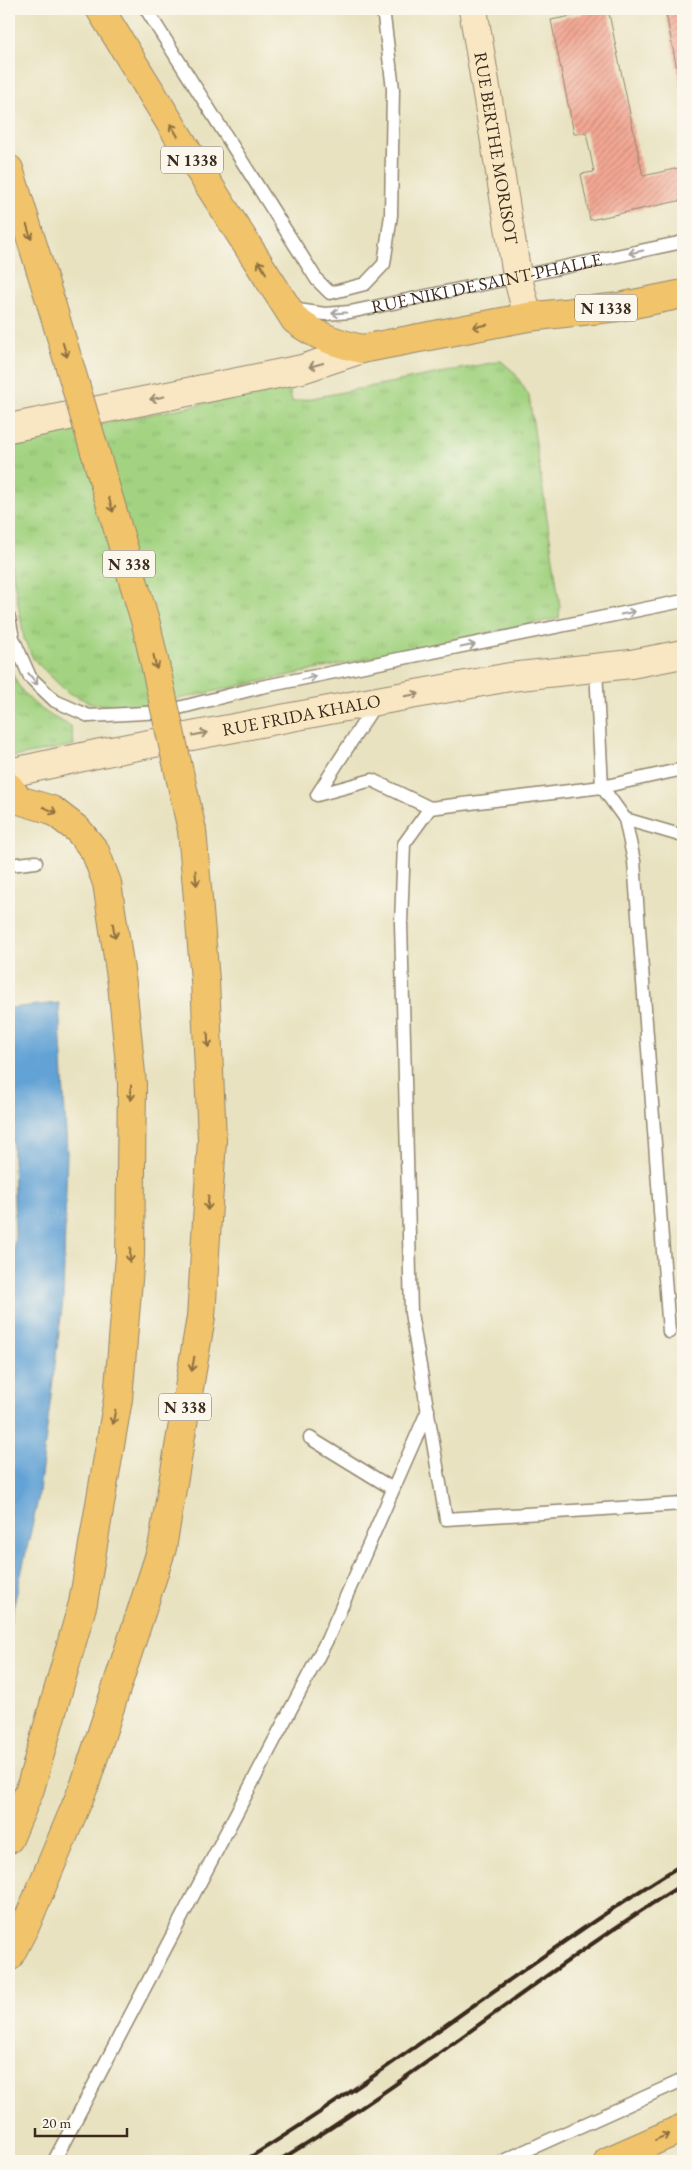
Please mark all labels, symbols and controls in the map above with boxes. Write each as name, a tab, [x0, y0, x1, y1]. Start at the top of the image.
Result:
street label: RUE BERTHE MORISOT	[469, 50, 524, 247]
one-way arrow	[169, 124, 179, 138]
road number: N 1338	[161, 146, 223, 174]
one-way arrow	[24, 224, 34, 240]
street label: RUE NIKI DE SAINT-PHALLE	[369, 247, 604, 318]
one-way arrow	[628, 248, 644, 257]
one-way arrow	[257, 261, 267, 275]
road number: N 1338	[575, 294, 637, 322]
one-way arrow	[332, 309, 348, 318]
one-way arrow	[472, 321, 488, 331]
one-way arrow	[60, 341, 70, 357]
one-way arrow	[308, 361, 324, 370]
one-way arrow	[149, 394, 165, 403]
one-way arrow	[107, 497, 117, 513]
road number: N 338	[103, 550, 155, 578]
one-way arrow	[619, 608, 635, 617]
one-way arrow	[460, 640, 476, 650]
one-way arrow	[151, 653, 160, 669]
one-way arrow	[28, 672, 38, 686]
one-way arrow	[301, 673, 317, 682]
street label: RUE FRIDA KHALO	[220, 689, 382, 741]
one-way arrow	[403, 689, 419, 699]
one-way arrow	[192, 729, 208, 739]
one-way arrow	[42, 805, 57, 815]
one-way arrow	[191, 870, 201, 886]
one-way arrow	[110, 923, 120, 939]
one-way arrow	[203, 1032, 212, 1048]
one-way arrow	[127, 1084, 136, 1100]
one-way arrow	[204, 1194, 213, 1210]
one-way arrow	[125, 1247, 134, 1263]
one-way arrow	[187, 1356, 197, 1372]
road number: N 338	[159, 1394, 211, 1420]
one-way arrow	[109, 1409, 119, 1425]
scale bar	[35, 2105, 128, 2137]
text: 20 m	[42, 2113, 71, 2132]
one-way arrow	[654, 2132, 669, 2142]

